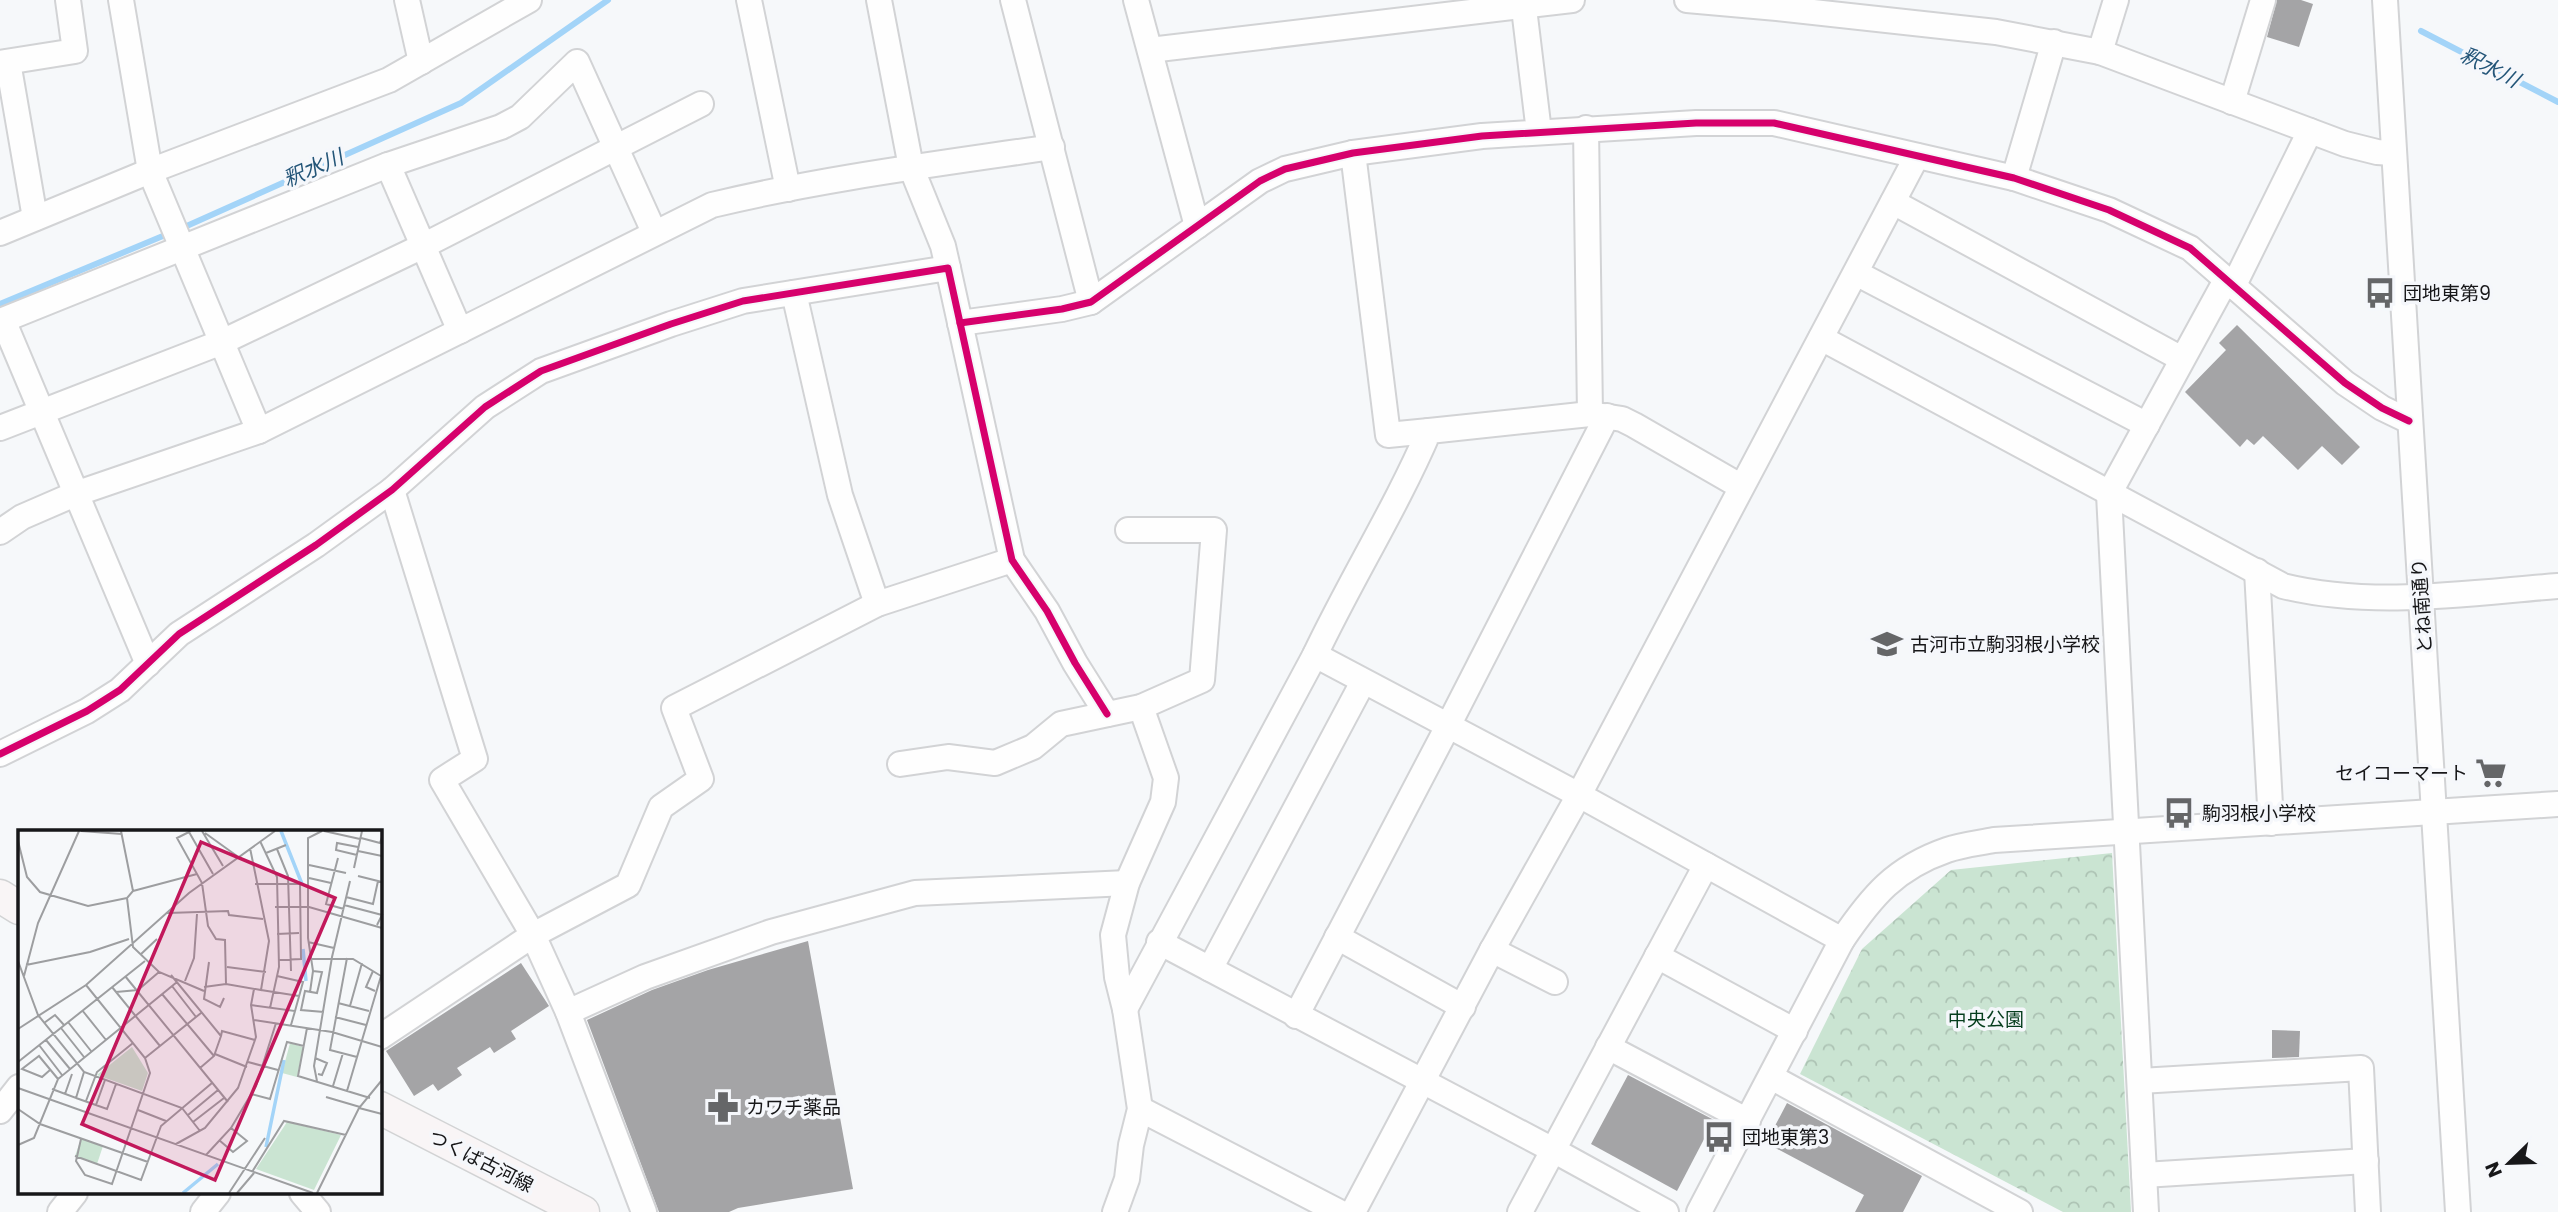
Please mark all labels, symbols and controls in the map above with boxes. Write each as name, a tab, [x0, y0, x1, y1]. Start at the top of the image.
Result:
water label: 釈水川	[2455, 40, 2526, 95]
water label: 釈水川	[278, 142, 350, 194]
bus stop icon: 団地東第9	[2363, 276, 2397, 310]
place label: 団地東第9	[2403, 280, 2491, 307]
street label: とね南通り	[2405, 558, 2439, 654]
school or university icon: 古河市立駒羽根小学校	[1870, 627, 1904, 661]
place label: 古河市立駒羽根小学校	[1910, 631, 2100, 658]
supermarket icon: セイコーマート	[2474, 756, 2508, 790]
place label: セイコーマート	[2335, 760, 2468, 787]
bus stop icon: 駒羽根小学校	[2162, 796, 2196, 830]
place label: 駒羽根小学校	[2202, 800, 2316, 827]
inset map	[18, 830, 382, 1194]
park label: 中央公園	[1948, 1006, 2024, 1033]
pharmacy icon: カワチ薬品	[706, 1090, 740, 1124]
place label: カワチ薬品	[746, 1094, 841, 1121]
bus stop icon: 団地東第3	[1702, 1120, 1736, 1154]
street label: つくば古河線	[424, 1123, 538, 1199]
place label: 団地東第3	[1742, 1124, 1829, 1151]
north arrow	[2474, 1128, 2544, 1198]
text: N	[2479, 1158, 2509, 1181]

